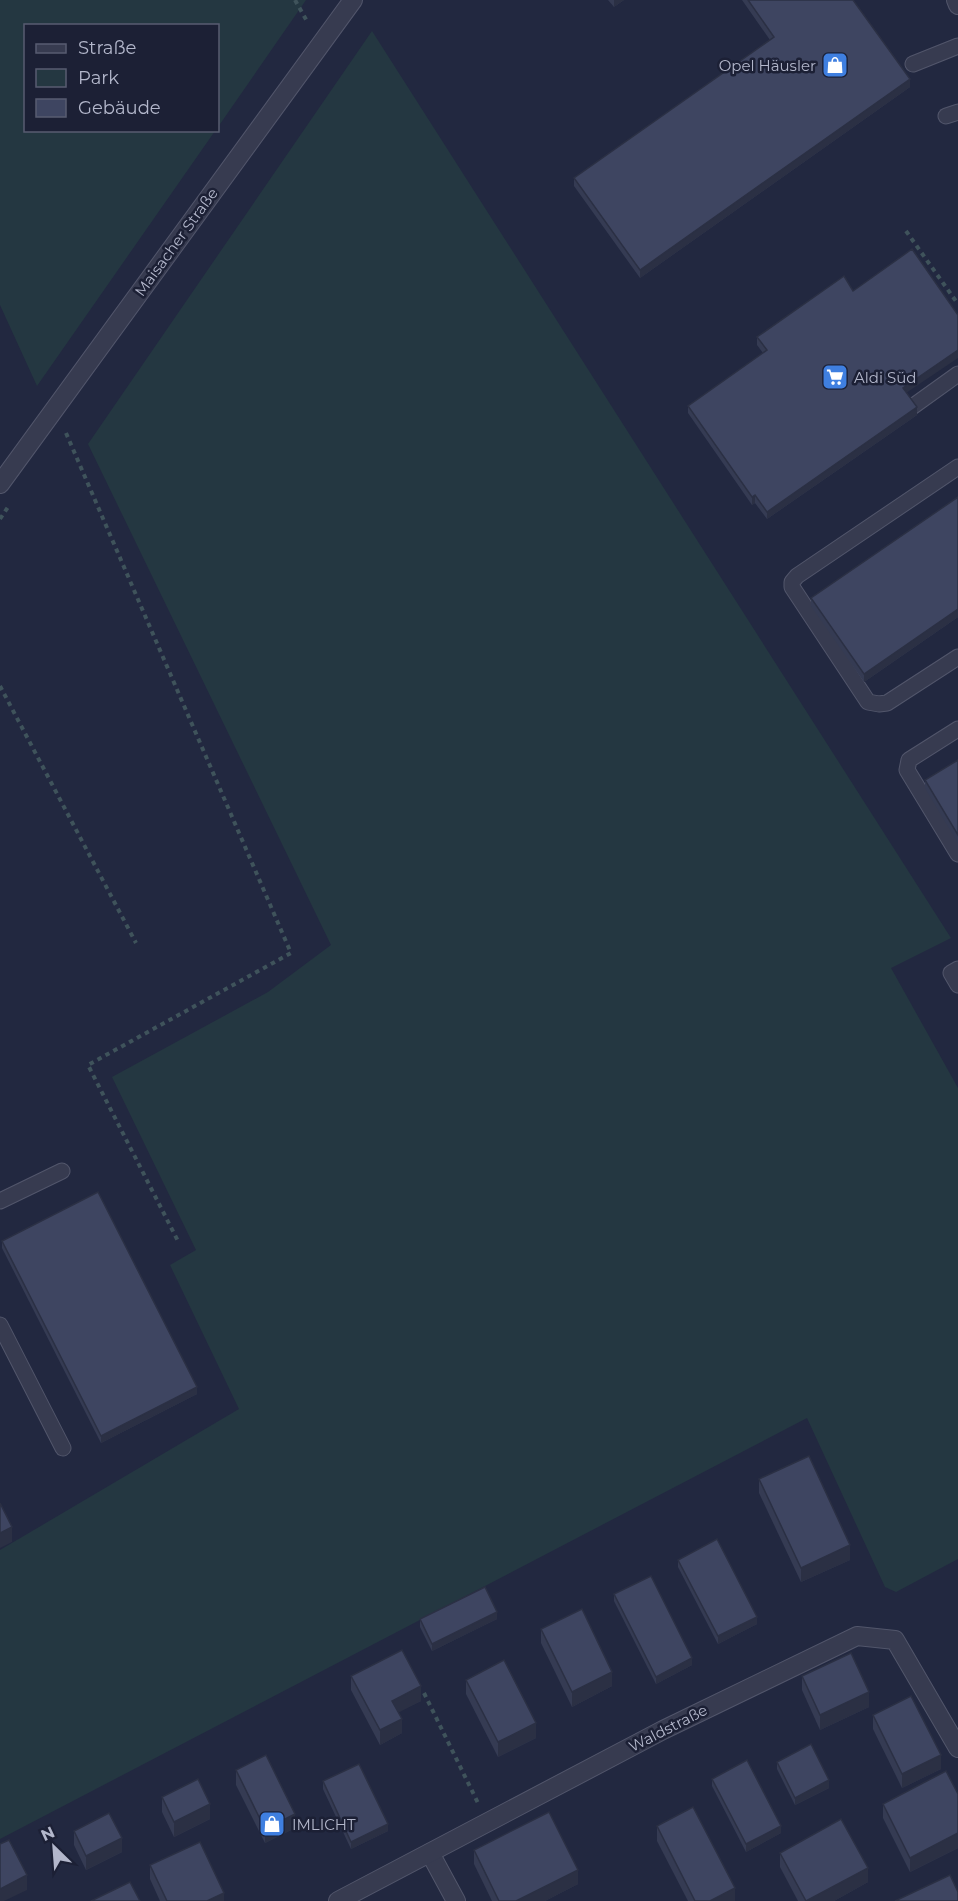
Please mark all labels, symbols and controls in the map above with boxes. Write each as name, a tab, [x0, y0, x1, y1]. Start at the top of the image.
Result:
legend	[24, 24, 219, 132]
text: Straße	[78, 37, 137, 59]
shop icon: Opel Häusler	[820, 50, 850, 80]
place label: Opel Häusler	[719, 56, 816, 75]
text: Park	[78, 67, 119, 89]
text: Gebäude	[78, 97, 161, 119]
street label: Maisacher Straße	[130, 184, 222, 300]
supermarket icon: Aldi Süd	[820, 362, 850, 392]
place label: Aldi Süd	[854, 368, 916, 387]
street label: Waldstraße	[626, 1700, 710, 1756]
shop icon: IMLICHT	[257, 1809, 287, 1839]
place label: IMLICHT	[292, 1815, 356, 1834]
north arrow	[24, 1817, 84, 1877]
text: N	[38, 1823, 58, 1845]

